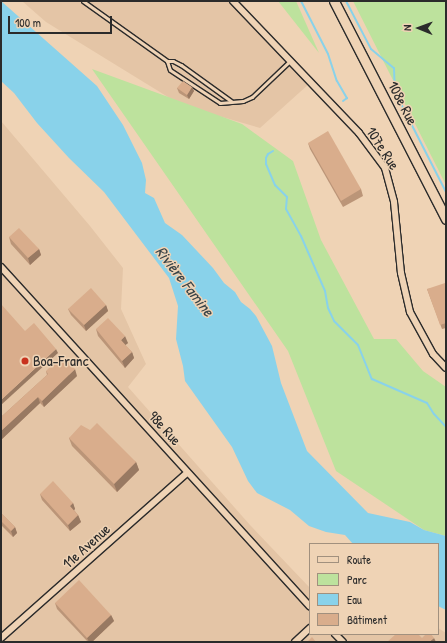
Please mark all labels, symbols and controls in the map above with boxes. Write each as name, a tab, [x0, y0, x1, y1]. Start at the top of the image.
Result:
scale bar	[10, 8, 114, 34]
north arrow	[399, 8, 439, 48]
text: 100 m	[15, 14, 41, 31]
text: N	[400, 25, 414, 31]
street label: 108e Rue	[384, 78, 422, 128]
street label: 107e Rue	[362, 123, 404, 173]
water label: Rivière Famine	[152, 242, 218, 320]
place label: Boa-Franc	[33, 352, 88, 370]
marker: Boa-Franc	[20, 356, 30, 366]
street label: 98e Rue	[145, 407, 185, 449]
street label: 11e Avenue	[58, 520, 114, 572]
legend	[309, 543, 439, 635]
text: Route	[347, 551, 371, 568]
text: Parc	[347, 571, 367, 588]
text: Eau	[347, 591, 362, 608]
text: Bâtiment	[347, 611, 387, 628]

